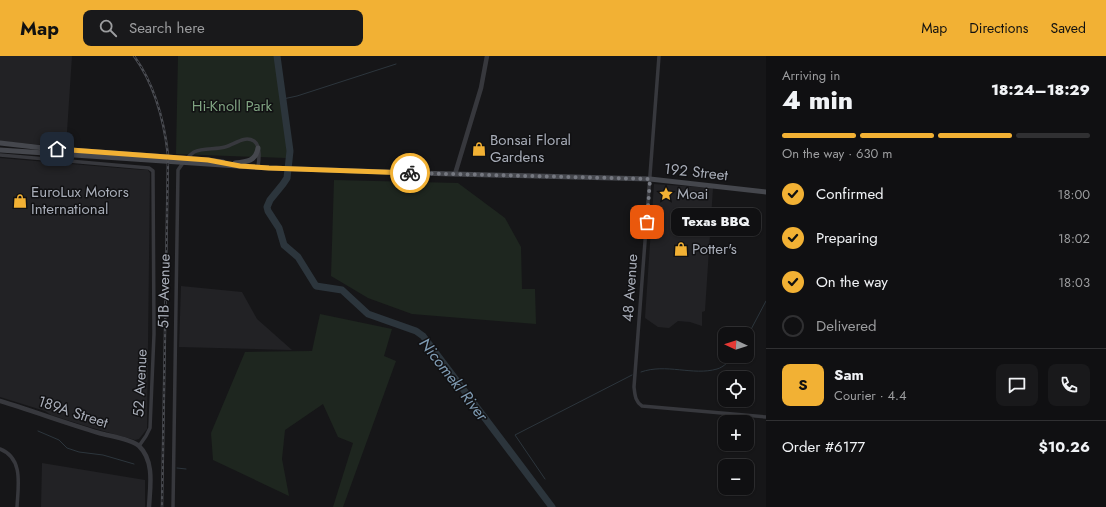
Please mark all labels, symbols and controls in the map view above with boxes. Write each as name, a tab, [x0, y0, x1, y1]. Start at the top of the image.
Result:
search box	[83, 10, 363, 46]
text: Map	[20, 15, 59, 42]
icon: search	[97, 17, 119, 39]
text: Search here	[129, 17, 205, 39]
text: Map	[921, 18, 947, 38]
text: Directions	[969, 18, 1029, 38]
text: Saved	[1051, 18, 1086, 38]
text: Arriving in	[782, 66, 840, 85]
text: 18:24–18:29	[991, 79, 1090, 101]
text: 4 min	[782, 81, 853, 119]
park label: Hi-Knoll Park	[192, 95, 273, 117]
place label: Bonsai Floral Gardens	[490, 129, 571, 168]
pin	[40, 132, 74, 166]
icon: home	[46, 138, 68, 160]
shop icon: Bonsai Floral Gardens	[471, 141, 487, 157]
text: On the way · 630 m	[782, 144, 892, 163]
courier	[390, 153, 430, 193]
street label: 192 Street	[663, 158, 729, 186]
icon: bike	[399, 162, 421, 184]
place label: EuroLux Motors International	[31, 181, 129, 220]
place label: Moai	[677, 183, 708, 205]
icon: check	[782, 183, 804, 205]
text: Confirmed	[816, 183, 884, 205]
text: 18:00	[1058, 185, 1090, 204]
place icon: Moai	[658, 186, 674, 202]
shop icon: EuroLux Motors International	[12, 193, 28, 209]
pin	[630, 205, 664, 239]
callout: Texas BBQ	[671, 208, 761, 236]
icon: bag	[636, 211, 658, 233]
text: Texas BBQ	[682, 212, 750, 231]
icon: check	[782, 227, 804, 249]
text: Preparing	[816, 227, 878, 249]
text: 18:02	[1058, 229, 1090, 248]
place label: Potter's	[692, 238, 737, 260]
shop icon: Potter's	[673, 241, 689, 257]
street label: 51B Avenue	[152, 253, 176, 329]
street label: 48 Avenue	[617, 253, 643, 323]
icon: check	[782, 271, 804, 293]
text: On the way	[816, 271, 888, 293]
text: 18:03	[1058, 273, 1090, 292]
text: Delivered	[816, 315, 877, 337]
north arrow	[718, 327, 754, 363]
map controls	[718, 327, 754, 495]
water label: Nicomekl River	[414, 333, 494, 427]
street label: 52 Avenue	[127, 348, 153, 418]
text: Sam	[834, 364, 864, 386]
button: chat	[996, 364, 1038, 406]
button: phone	[1048, 364, 1090, 406]
button: locate	[718, 371, 754, 407]
text: S	[798, 374, 808, 396]
text: Courier · 4.4	[834, 386, 907, 405]
street label: 189A Street	[35, 390, 111, 434]
button: +	[718, 415, 754, 451]
text: Order #6177	[782, 436, 865, 458]
text: $10.26	[1038, 436, 1090, 458]
button: −	[718, 459, 754, 495]

